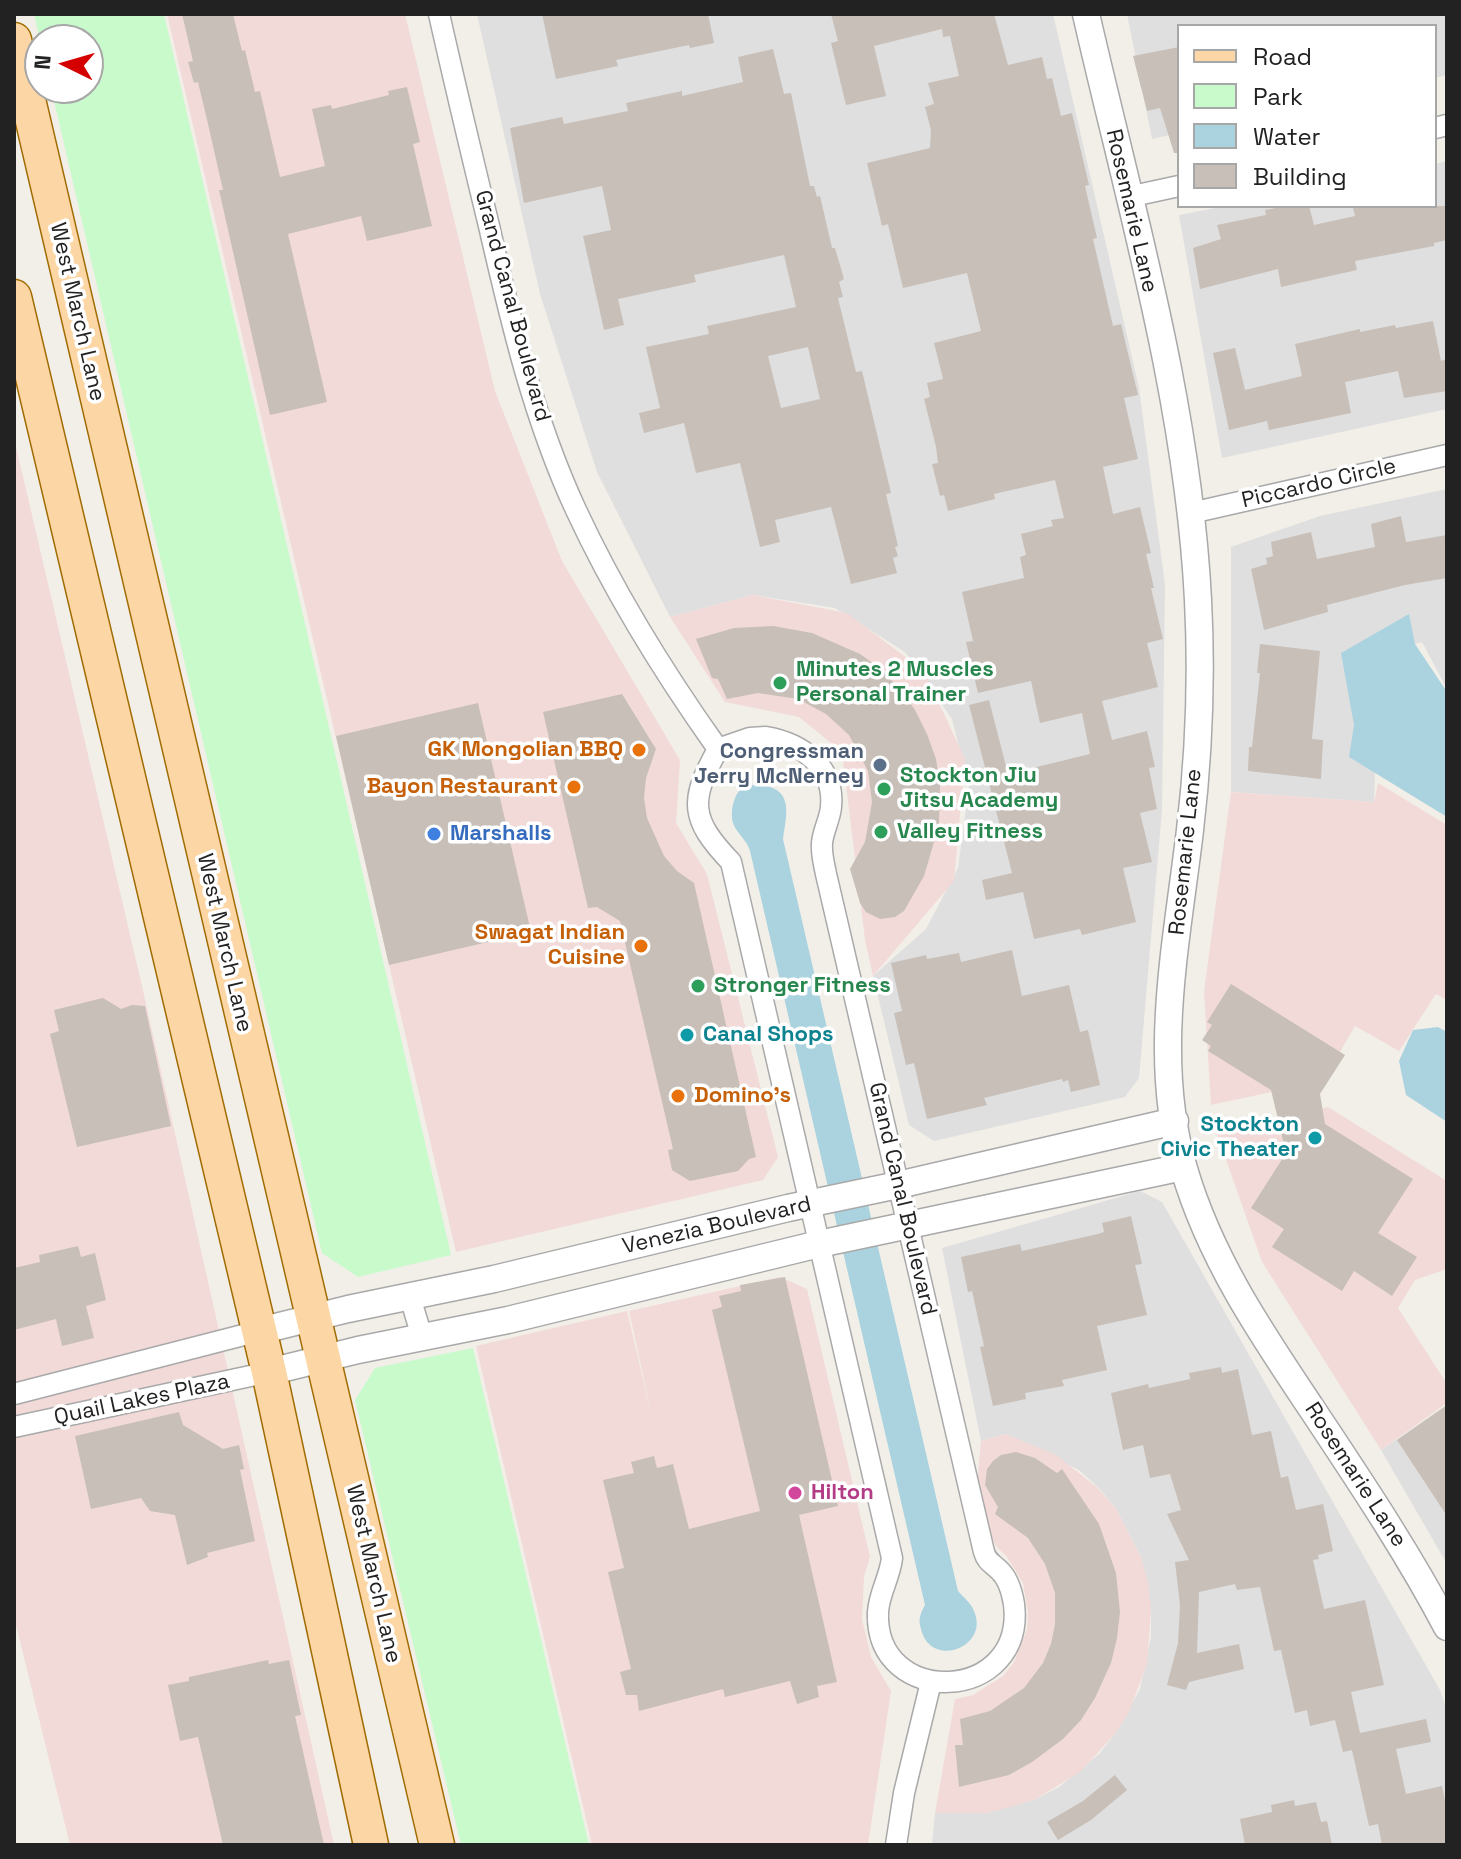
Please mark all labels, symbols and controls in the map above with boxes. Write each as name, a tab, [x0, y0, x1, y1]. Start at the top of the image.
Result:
north arrow	[24, 24, 104, 104]
legend	[1177, 24, 1437, 208]
text: Road	[1253, 41, 1312, 72]
text: N	[27, 54, 57, 71]
text: Park	[1253, 81, 1303, 112]
text: Water	[1253, 121, 1321, 152]
street label: Rosemarie Lane	[1099, 127, 1163, 295]
text: Building	[1253, 161, 1347, 192]
street label: Grand Canal Boulevard	[468, 188, 556, 424]
street label: West March Lane	[44, 220, 110, 404]
street label: Piccardo Circle	[1239, 453, 1399, 515]
place label: Minutes 2 Muscles Personal Trainer	[796, 657, 994, 708]
marker: Minutes 2 Muscles Personal Trainer	[771, 674, 789, 692]
place label: GK Mongolian BBQ	[428, 737, 623, 763]
place label: Congressman Jerry McNerney	[694, 739, 864, 790]
marker: GK Mongolian BBQ	[630, 741, 648, 759]
marker: Congressman Jerry McNerney	[871, 756, 889, 774]
place label: Stockton Jiu Jitsu Academy	[900, 763, 1058, 814]
street label: Rosemarie Lane	[1164, 767, 1208, 937]
place label: Bayon Restaurant	[366, 774, 558, 800]
marker: Bayon Restaurant	[565, 778, 583, 796]
marker: Stockton Jiu Jitsu Academy	[875, 780, 893, 798]
place label: Valley Fitness	[897, 819, 1043, 845]
place label: Marshalls	[450, 821, 552, 847]
marker: Valley Fitness	[872, 823, 890, 841]
marker: Marshalls	[425, 825, 443, 843]
street label: West March Lane	[191, 851, 257, 1035]
place label: Swagat Indian Cuisine	[475, 920, 625, 972]
marker: Swagat Indian Cuisine	[632, 937, 650, 955]
place label: Stronger Fitness	[714, 973, 891, 999]
marker: Stronger Fitness	[689, 977, 707, 995]
place label: Canal Shops	[703, 1022, 834, 1048]
marker: Canal Shops	[678, 1026, 696, 1044]
street label: Grand Canal Boulevard	[862, 1080, 942, 1318]
place label: Domino's	[694, 1083, 791, 1109]
marker: Domino's	[669, 1087, 687, 1105]
place label: Stockton Civic Theater	[1160, 1112, 1299, 1164]
marker: Stockton Civic Theater	[1306, 1129, 1324, 1147]
street label: Venezia Boulevard	[620, 1191, 814, 1261]
street label: Quail Lakes Plaza	[52, 1369, 232, 1431]
street label: Rosemarie Lane	[1298, 1398, 1412, 1552]
place label: Hilton	[811, 1480, 874, 1506]
street label: West March Lane	[340, 1482, 406, 1666]
marker: Hilton	[786, 1484, 804, 1502]

